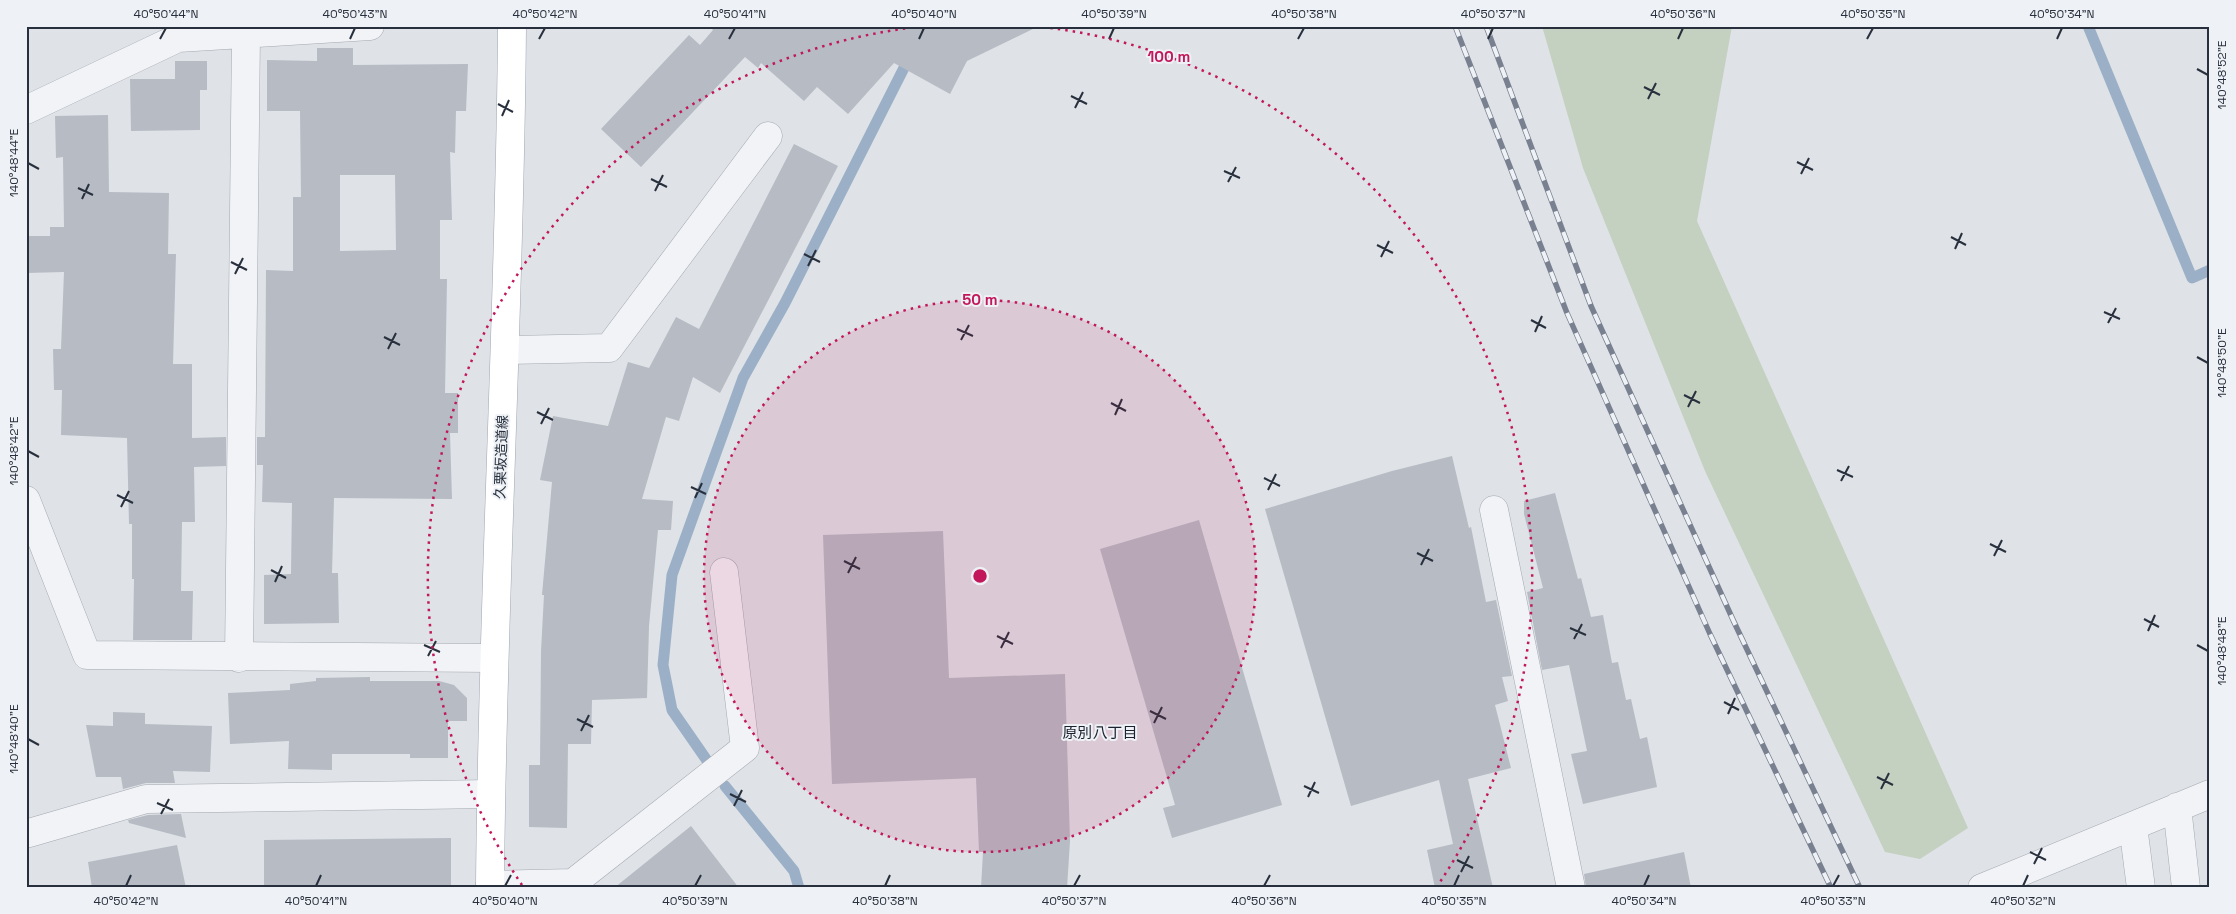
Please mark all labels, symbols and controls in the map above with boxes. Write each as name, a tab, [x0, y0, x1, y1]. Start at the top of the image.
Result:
text: 40°50'44"N	[134, 6, 198, 22]
text: 40°50'43"N	[323, 6, 387, 22]
text: 40°50'42"N	[513, 6, 577, 22]
text: 40°50'41"N	[704, 6, 766, 22]
text: 40°50'40"N	[891, 6, 957, 22]
text: 40°50'39"N	[1081, 6, 1147, 22]
text: 40°50'38"N	[1271, 6, 1337, 22]
text: 40°50'37"N	[1461, 6, 1525, 22]
text: 40°50'36"N	[1650, 6, 1716, 22]
text: 40°50'35"N	[1840, 6, 1906, 22]
text: 40°50'34"N	[2029, 6, 2095, 22]
text: 140°48'52"E	[2214, 40, 2230, 109]
text: 100 m	[1148, 47, 1190, 66]
text: 140°48'44"E	[6, 128, 22, 197]
text: 50 m	[962, 290, 998, 309]
text: 140°48'50"E	[2214, 328, 2230, 398]
street label: 久栗坂造道線	[491, 415, 511, 499]
text: 140°48'42"E	[6, 416, 22, 485]
centre of rings	[971, 567, 989, 585]
text: 140°48'48"E	[2214, 616, 2230, 686]
text: 140°48'40"E	[6, 704, 22, 774]
district label: 原別八丁目	[1062, 723, 1138, 742]
text: 40°50'42"N	[94, 893, 158, 909]
text: 40°50'41"N	[285, 893, 347, 909]
text: 40°50'40"N	[472, 893, 538, 909]
text: 40°50'39"N	[662, 893, 728, 909]
text: 40°50'38"N	[852, 893, 918, 909]
text: 40°50'37"N	[1042, 893, 1106, 909]
text: 40°50'36"N	[1231, 893, 1297, 909]
text: 40°50'35"N	[1421, 893, 1487, 909]
text: 40°50'34"N	[1611, 893, 1677, 909]
text: 40°50'33"N	[1800, 893, 1866, 909]
text: 40°50'32"N	[1990, 893, 2056, 909]

